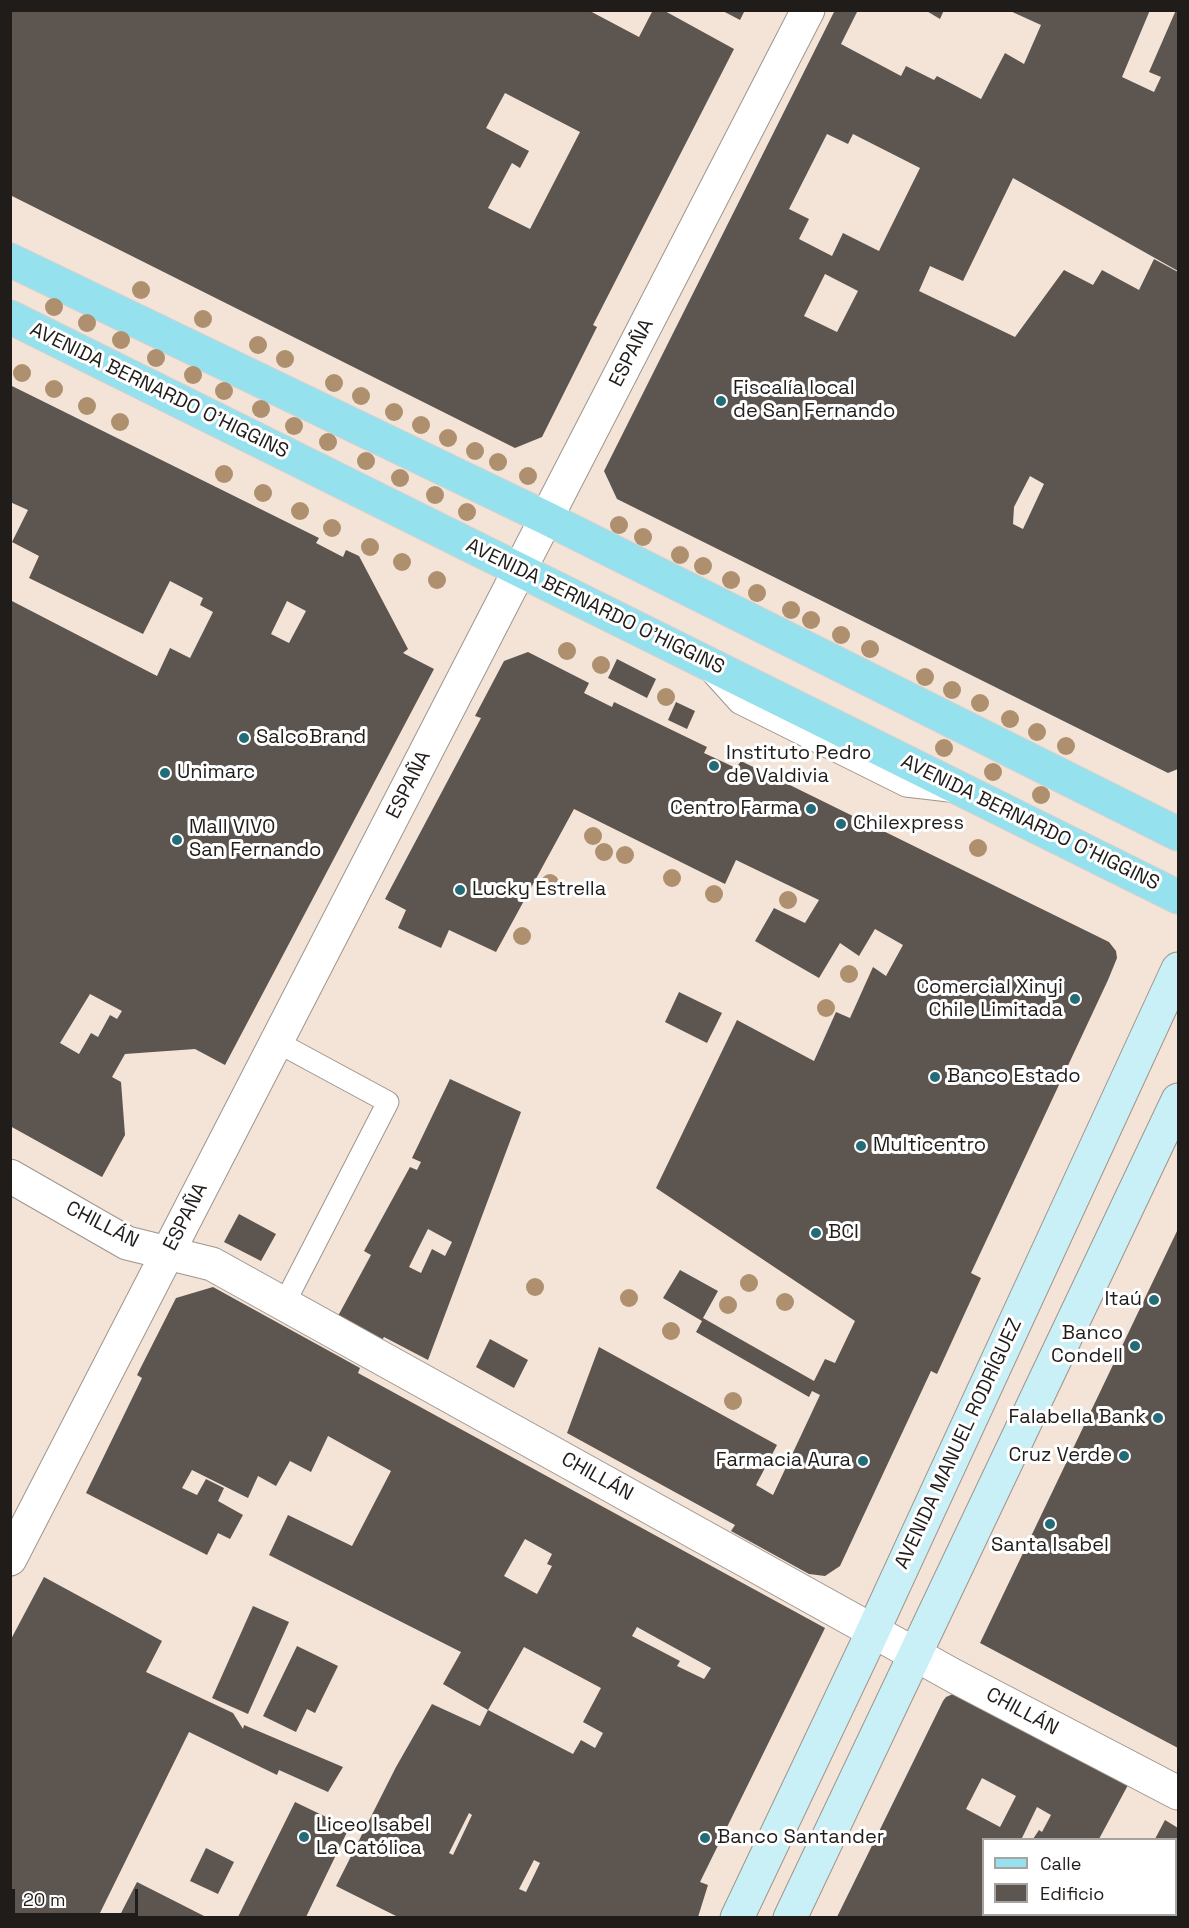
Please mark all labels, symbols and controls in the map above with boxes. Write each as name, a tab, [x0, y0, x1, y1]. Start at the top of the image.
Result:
street label: ESPAÑA	[605, 315, 659, 391]
street label: AVENIDA BERNARDO O'HIGGINS	[26, 318, 292, 464]
place label: Fiscalía local de San Fernando	[733, 377, 895, 424]
marker: Fiscalía local de San Fernando	[714, 394, 728, 408]
street label: AVENIDA BERNARDO O'HIGGINS	[462, 534, 728, 680]
place label: SalcoBrand	[256, 726, 366, 750]
marker: SalcoBrand	[237, 731, 251, 745]
place label: Instituto Pedro de Valdivia	[726, 742, 871, 789]
street label: ESPAÑA	[382, 747, 436, 823]
street label: AVENIDA BERNARDO O'HIGGINS	[897, 750, 1163, 896]
marker: Instituto Pedro de Valdivia	[707, 759, 721, 773]
place label: Unimarc	[177, 761, 255, 785]
marker: Unimarc	[158, 766, 172, 780]
place label: Centro Farma	[670, 797, 799, 821]
marker: Centro Farma	[804, 802, 818, 816]
place label: Chilexpress	[853, 812, 964, 836]
place label: Mall VIVO San Fernando	[189, 816, 321, 863]
marker: Chilexpress	[834, 817, 848, 831]
marker: Mall VIVO San Fernando	[170, 833, 184, 847]
place label: Lucky Estrella	[472, 878, 606, 902]
marker: Lucky Estrella	[453, 883, 467, 897]
place label: Comercial Xinyi Chile Limitada	[916, 976, 1063, 1023]
marker: Comercial Xinyi Chile Limitada	[1068, 992, 1082, 1006]
place label: Banco Estado	[947, 1065, 1081, 1089]
marker: Banco Estado	[928, 1070, 942, 1084]
place label: Multicentro	[873, 1134, 986, 1158]
marker: Multicentro	[854, 1139, 868, 1153]
street label: ESPAÑA	[159, 1179, 213, 1255]
street label: CHILLÁN	[62, 1196, 142, 1254]
place label: BCI	[828, 1221, 859, 1245]
marker: BCI	[809, 1226, 823, 1240]
place label: Itaú	[1104, 1288, 1142, 1312]
marker: Itaú	[1147, 1293, 1161, 1307]
street label: AVENIDA MANUEL RODRÍGUEZ	[890, 1315, 1028, 1573]
place label: Banco Condell	[1051, 1322, 1123, 1369]
marker: Banco Condell	[1128, 1339, 1142, 1353]
place label: Falabella Bank	[1009, 1406, 1146, 1430]
marker: Falabella Bank	[1151, 1411, 1165, 1425]
place label: Cruz Verde	[1008, 1444, 1112, 1468]
street label: CHILLÁN	[557, 1447, 637, 1507]
place label: Farmacia Aura	[716, 1449, 851, 1473]
marker: Cruz Verde	[1117, 1449, 1131, 1463]
marker: Farmacia Aura	[856, 1454, 870, 1468]
marker: Santa Isabel	[1043, 1517, 1057, 1531]
place label: Santa Isabel	[991, 1534, 1109, 1558]
street label: CHILLÁN	[982, 1683, 1062, 1741]
place label: Liceo Isabel La Católica	[316, 1814, 430, 1861]
place label: Banco Santander	[717, 1826, 884, 1850]
marker: Liceo Isabel La Católica	[297, 1830, 311, 1844]
marker: Banco Santander	[698, 1831, 712, 1845]
legend	[982, 1838, 1177, 1916]
text: Calle	[1040, 1852, 1081, 1875]
scale bar	[15, 1877, 141, 1915]
text: Edificio	[1040, 1882, 1104, 1905]
text: 20 m	[23, 1888, 66, 1911]

